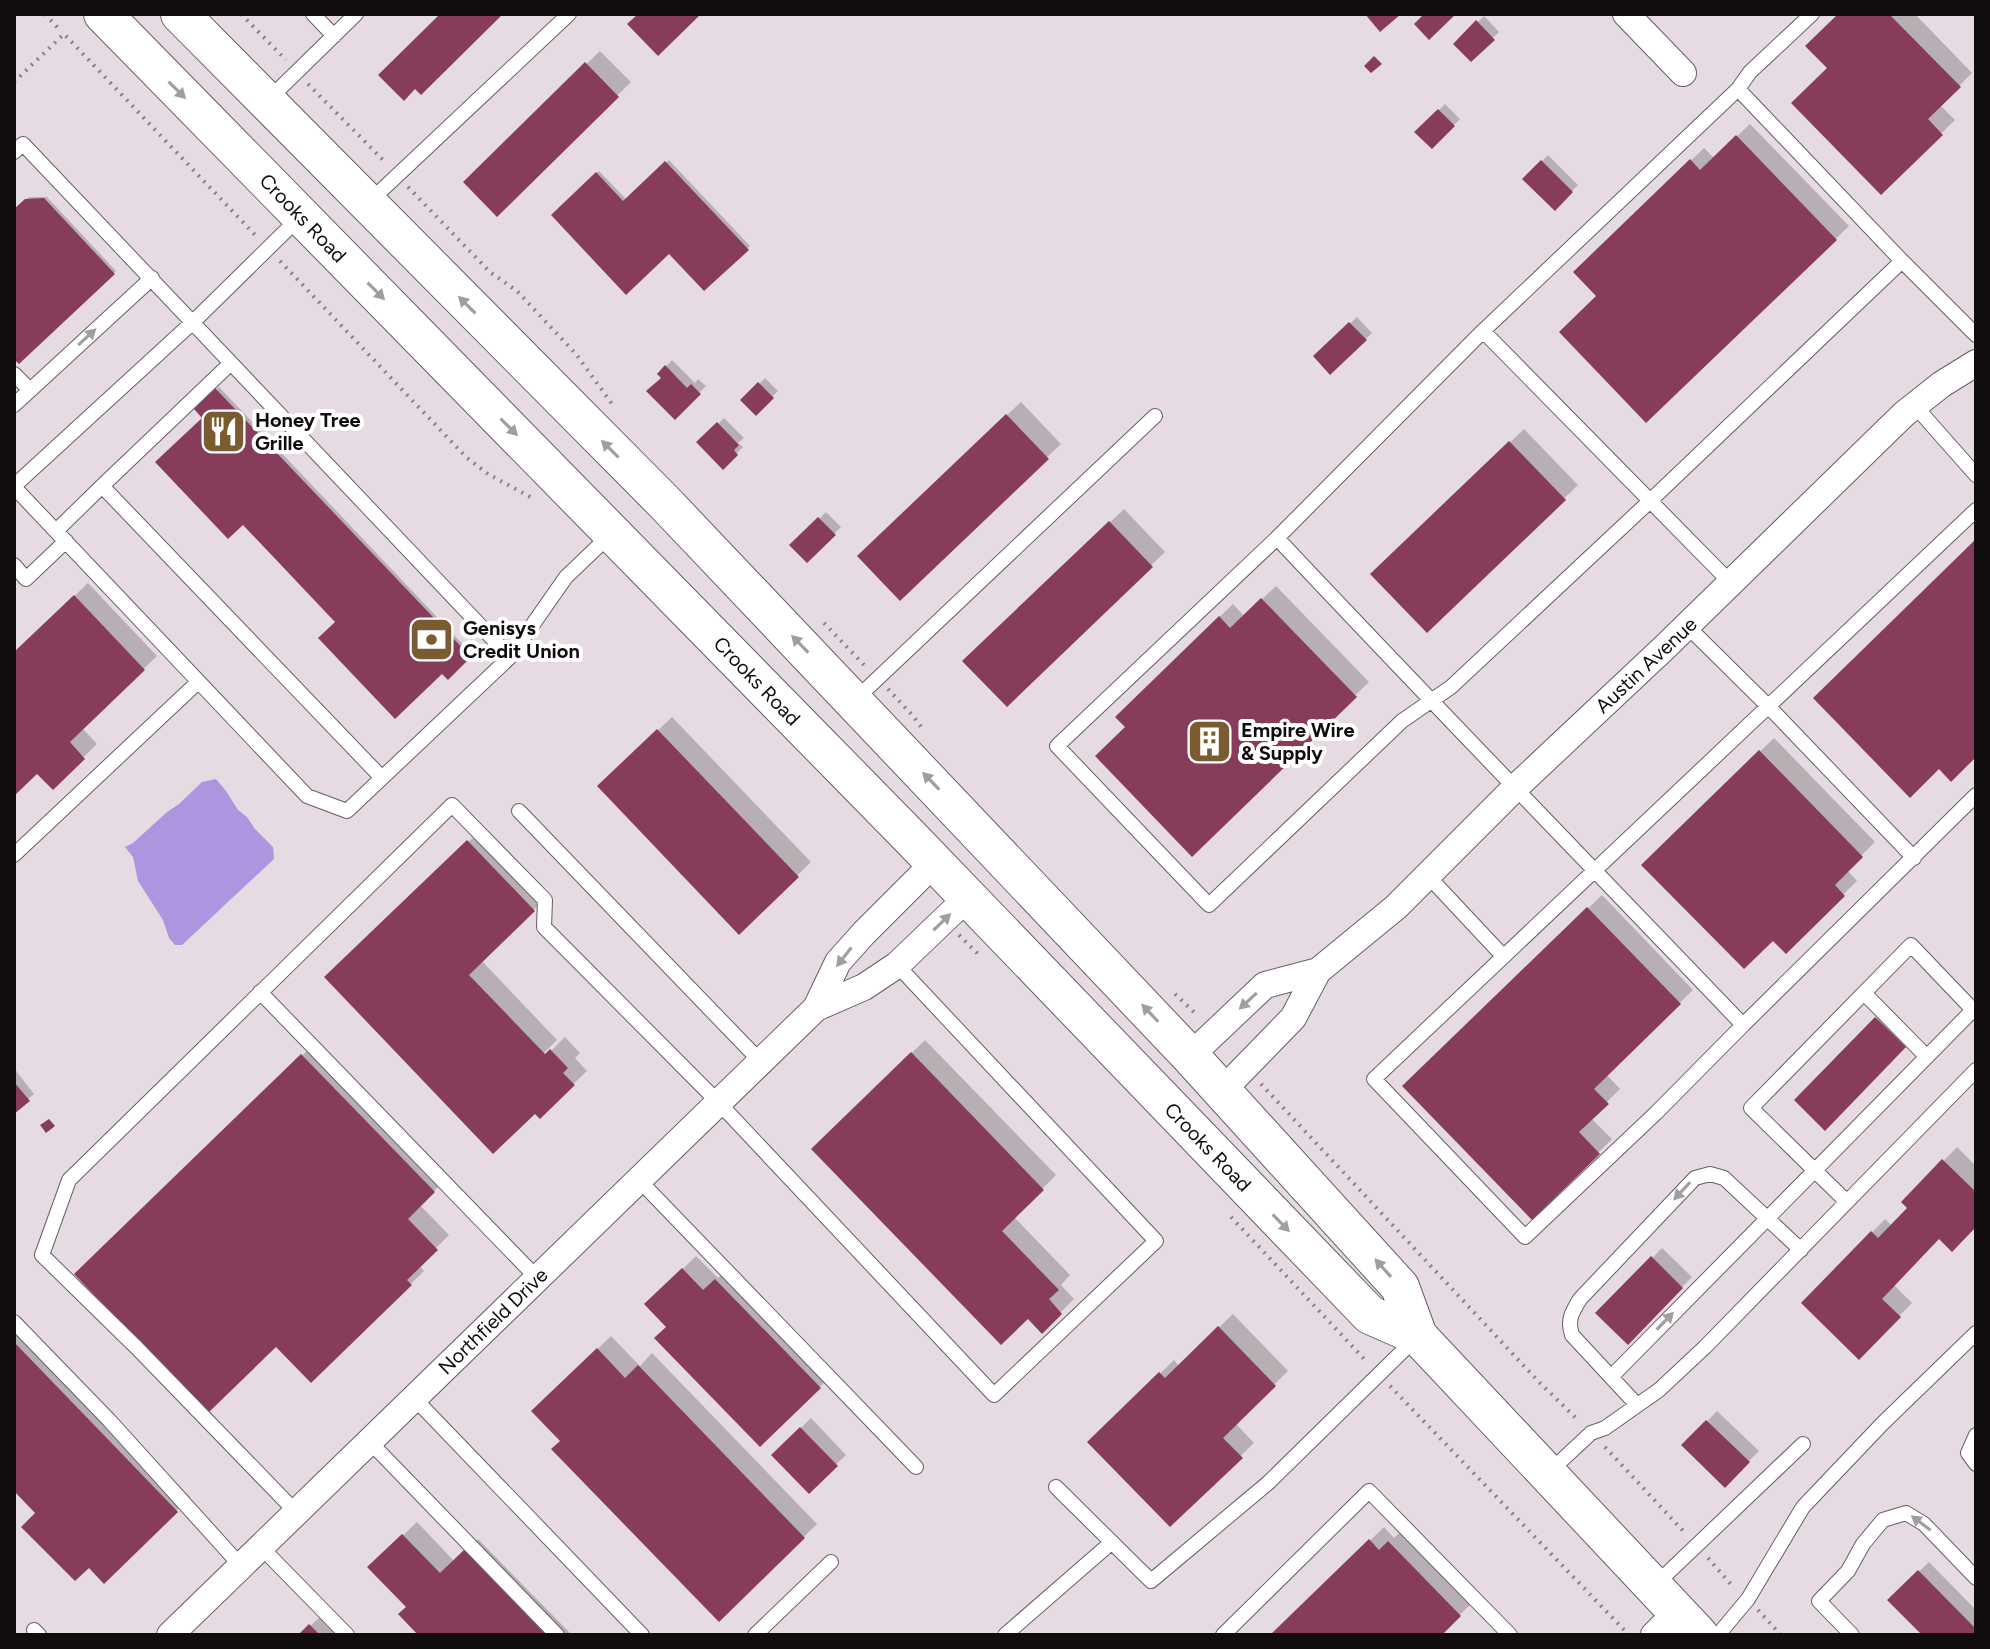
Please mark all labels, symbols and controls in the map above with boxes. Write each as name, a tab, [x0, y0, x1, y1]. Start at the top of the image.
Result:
one-way arrow	[167, 80, 186, 99]
street label: Crooks Road	[255, 169, 351, 267]
one-way arrow	[366, 281, 384, 300]
one-way arrow	[458, 296, 477, 315]
one-way arrow	[77, 329, 96, 347]
restaurant icon: Honey Tree Grille	[200, 408, 248, 456]
place label: Honey Tree Grille	[255, 408, 361, 455]
one-way arrow	[499, 417, 518, 436]
one-way arrow	[602, 440, 620, 459]
street label: Austin Avenue	[1590, 612, 1702, 718]
bank icon: Genisys Credit Union	[408, 616, 456, 664]
place label: Genisys Credit Union	[463, 616, 580, 663]
street label: Crooks Road	[709, 632, 805, 730]
one-way arrow	[791, 635, 810, 654]
building icon: Empire Wire & Supply	[1186, 718, 1234, 766]
place label: Empire Wire & Supply	[1241, 718, 1355, 765]
one-way arrow	[922, 772, 940, 791]
one-way arrow	[932, 913, 951, 932]
one-way arrow	[837, 947, 853, 967]
one-way arrow	[1239, 991, 1258, 1010]
one-way arrow	[1142, 1004, 1160, 1023]
street label: Crooks Road	[1160, 1098, 1256, 1196]
one-way arrow	[1674, 1181, 1692, 1200]
one-way arrow	[1271, 1213, 1290, 1232]
one-way arrow	[1374, 1258, 1392, 1277]
street label: Northfield Drive	[433, 1263, 553, 1379]
one-way arrow	[1655, 1312, 1674, 1331]
one-way arrow	[1911, 1516, 1931, 1532]

